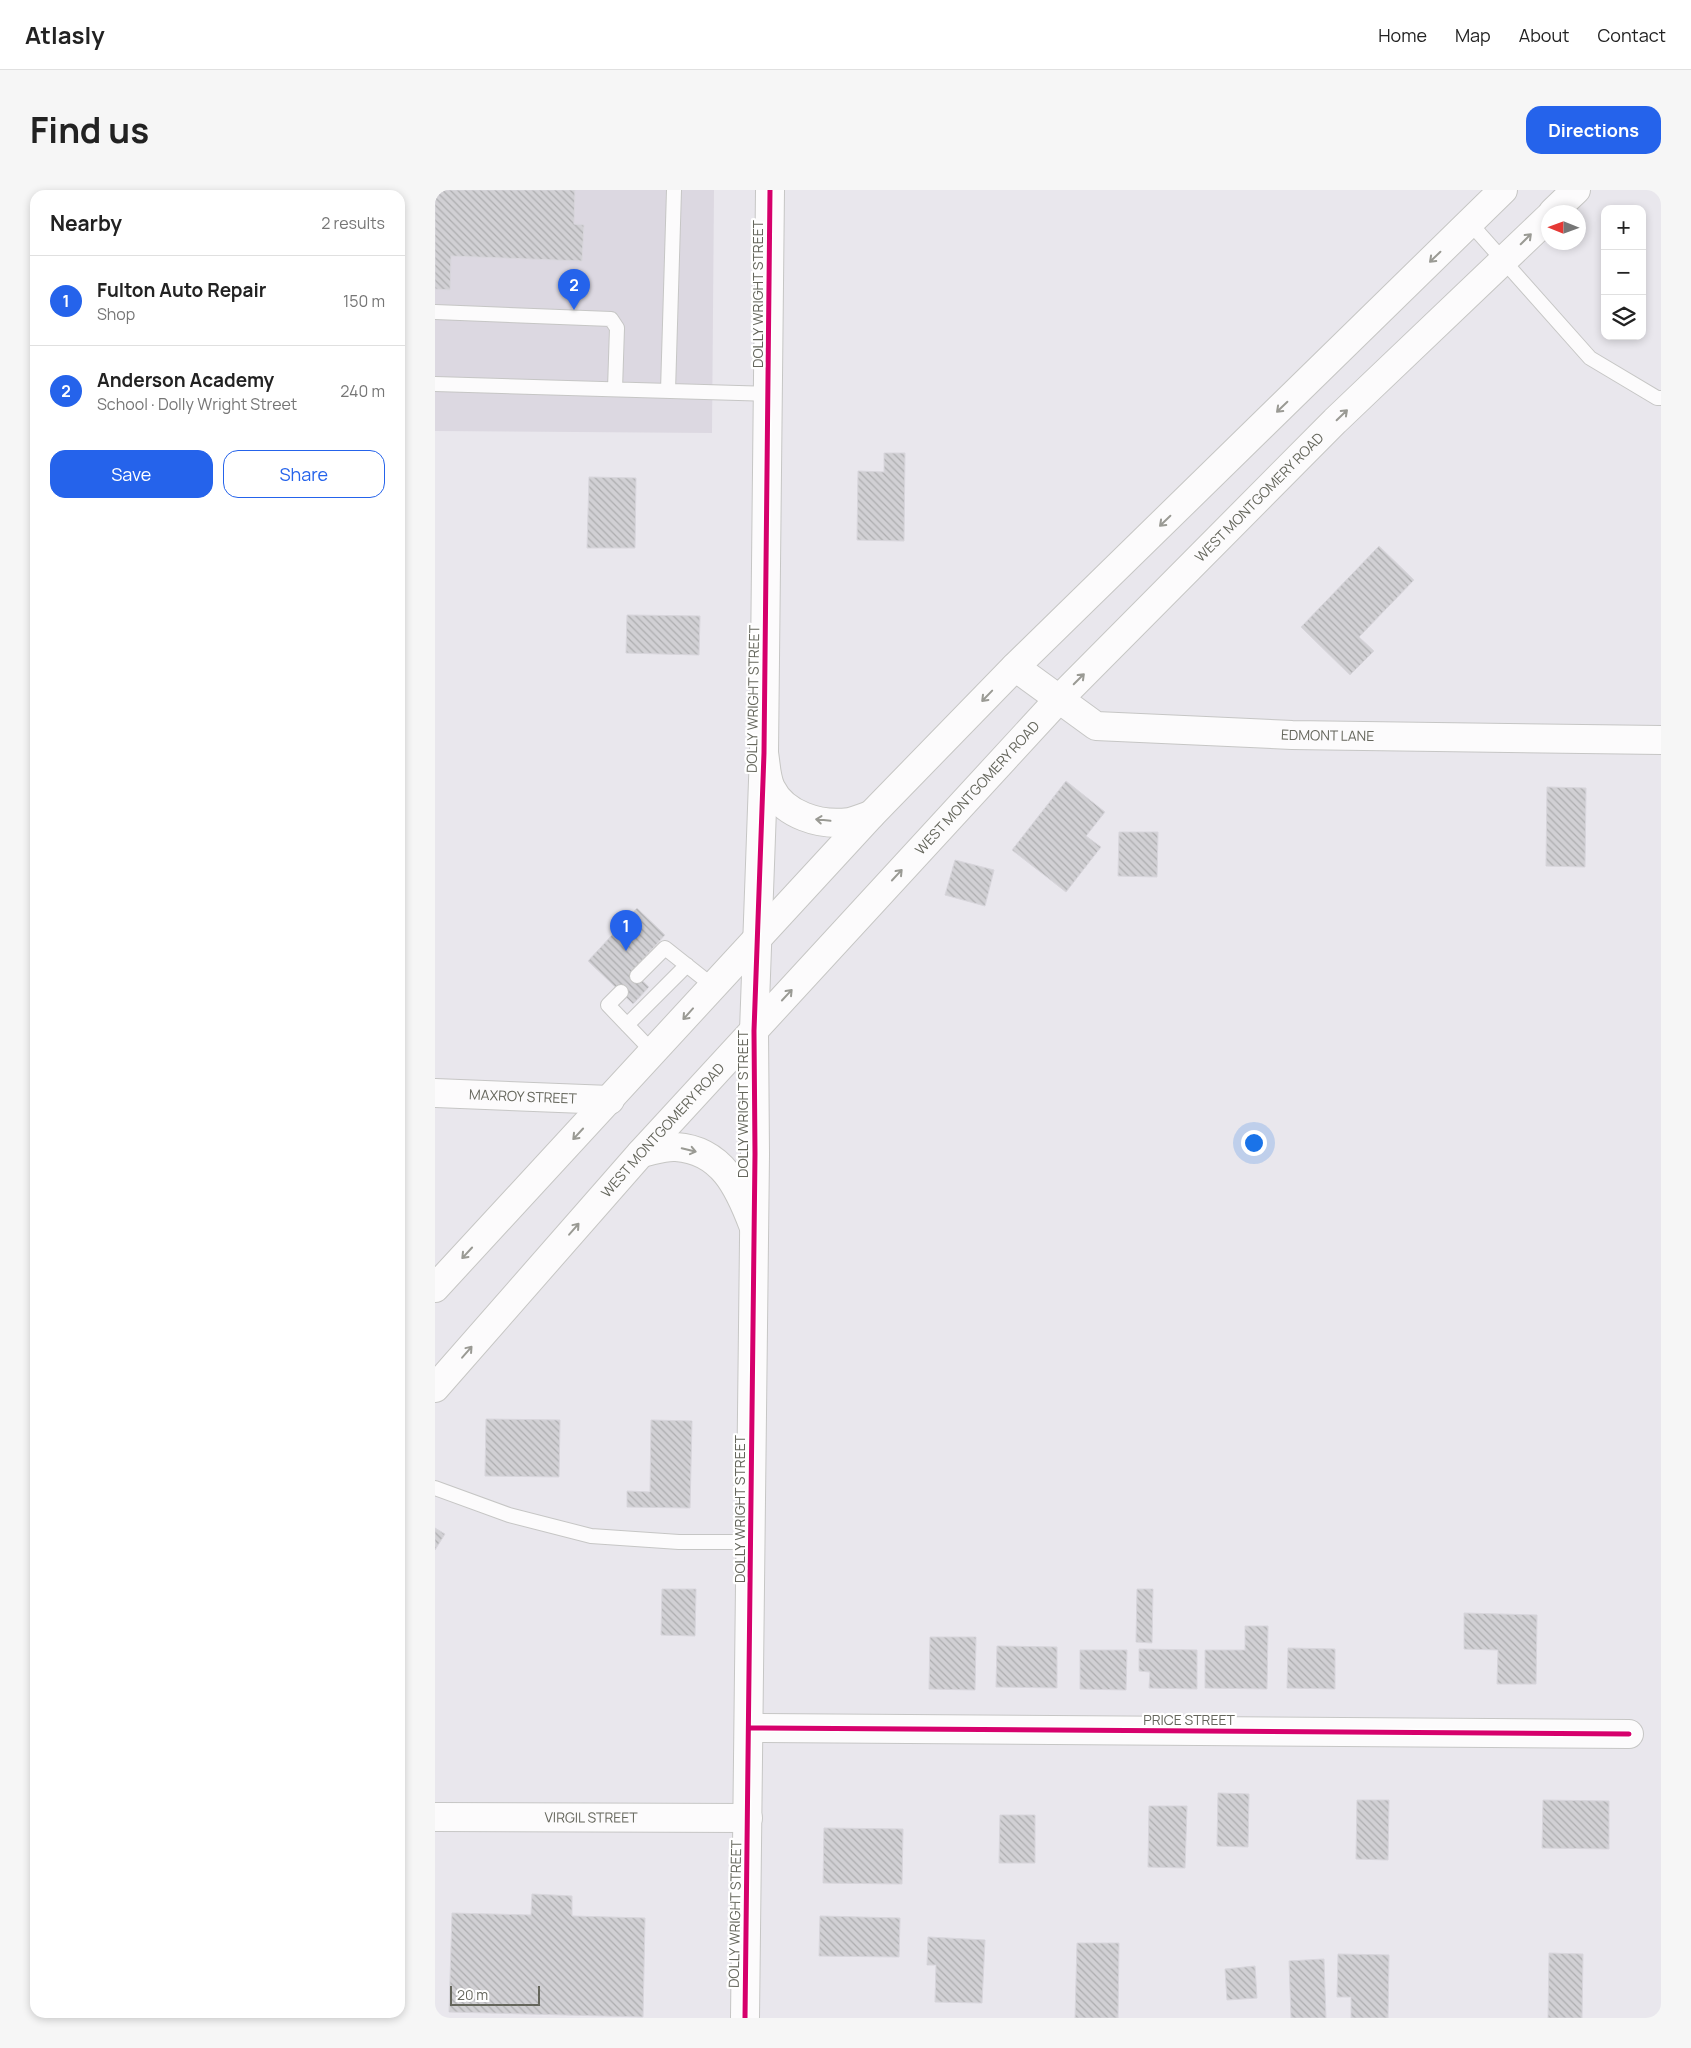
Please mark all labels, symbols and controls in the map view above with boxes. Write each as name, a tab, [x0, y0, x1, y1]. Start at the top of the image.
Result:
text: Atlasly	[25, 18, 105, 51]
text: Home	[1378, 23, 1427, 47]
text: Map	[1455, 23, 1491, 47]
text: About	[1519, 23, 1569, 47]
text: Contact	[1597, 23, 1666, 47]
text: Find us	[30, 106, 149, 154]
button: Directions	[1526, 106, 1661, 154]
north arrow	[1541, 205, 1586, 250]
map controls	[1601, 205, 1646, 340]
button: +	[1601, 205, 1646, 250]
text: Nearby	[50, 209, 122, 237]
text: 2 results	[321, 212, 385, 234]
street label: DOLLY WRIGHT STREET	[748, 219, 767, 368]
one-way arrow	[1520, 233, 1532, 245]
button: −	[1601, 250, 1646, 295]
one-way arrow	[1429, 251, 1442, 263]
pin: 2	[558, 269, 590, 310]
text: Fulton Auto Repair	[97, 277, 266, 303]
text: 1	[62, 290, 70, 312]
text: 150 m	[343, 290, 385, 312]
button: layers	[1601, 295, 1646, 340]
text: Shop	[97, 303, 135, 325]
text: Anderson Academy	[97, 367, 274, 393]
text: 2	[61, 380, 71, 402]
text: 240 m	[340, 380, 385, 402]
text: School · Dolly Wright Street	[97, 393, 297, 415]
one-way arrow	[1275, 401, 1288, 413]
one-way arrow	[1335, 409, 1348, 421]
street label: WEST MONTGOMERY ROAD	[1190, 428, 1328, 566]
button: Save	[50, 450, 213, 498]
button: Share	[223, 450, 385, 498]
one-way arrow	[1159, 515, 1172, 527]
street label: DOLLY WRIGHT STREET	[742, 624, 763, 773]
one-way arrow	[1073, 673, 1085, 685]
one-way arrow	[981, 690, 993, 702]
street label: WEST MONTGOMERY ROAD	[911, 716, 1043, 858]
street label: EDMONT LANE	[1281, 725, 1374, 745]
one-way arrow	[816, 815, 832, 825]
one-way arrow	[891, 869, 903, 882]
pin: 1	[610, 910, 642, 951]
one-way arrow	[781, 988, 793, 1001]
one-way arrow	[682, 1007, 694, 1020]
street label: DOLLY WRIGHT STREET	[733, 1029, 752, 1178]
street label: WEST MONTGOMERY ROAD	[596, 1059, 728, 1201]
street label: MAXROY STREET	[469, 1084, 578, 1108]
one-way arrow	[572, 1128, 584, 1140]
your location	[1241, 1130, 1267, 1156]
one-way arrow	[680, 1146, 696, 1155]
one-way arrow	[568, 1223, 580, 1236]
one-way arrow	[461, 1246, 473, 1259]
one-way arrow	[461, 1345, 473, 1358]
street label: DOLLY WRIGHT STREET	[730, 1434, 749, 1583]
street label: PRICE STREET	[1143, 1710, 1235, 1729]
street label: VIRGIL STREET	[544, 1807, 638, 1827]
street label: DOLLY WRIGHT STREET	[724, 1839, 745, 1988]
scale bar	[450, 1983, 540, 2006]
text: 20 m	[457, 1985, 488, 2004]

